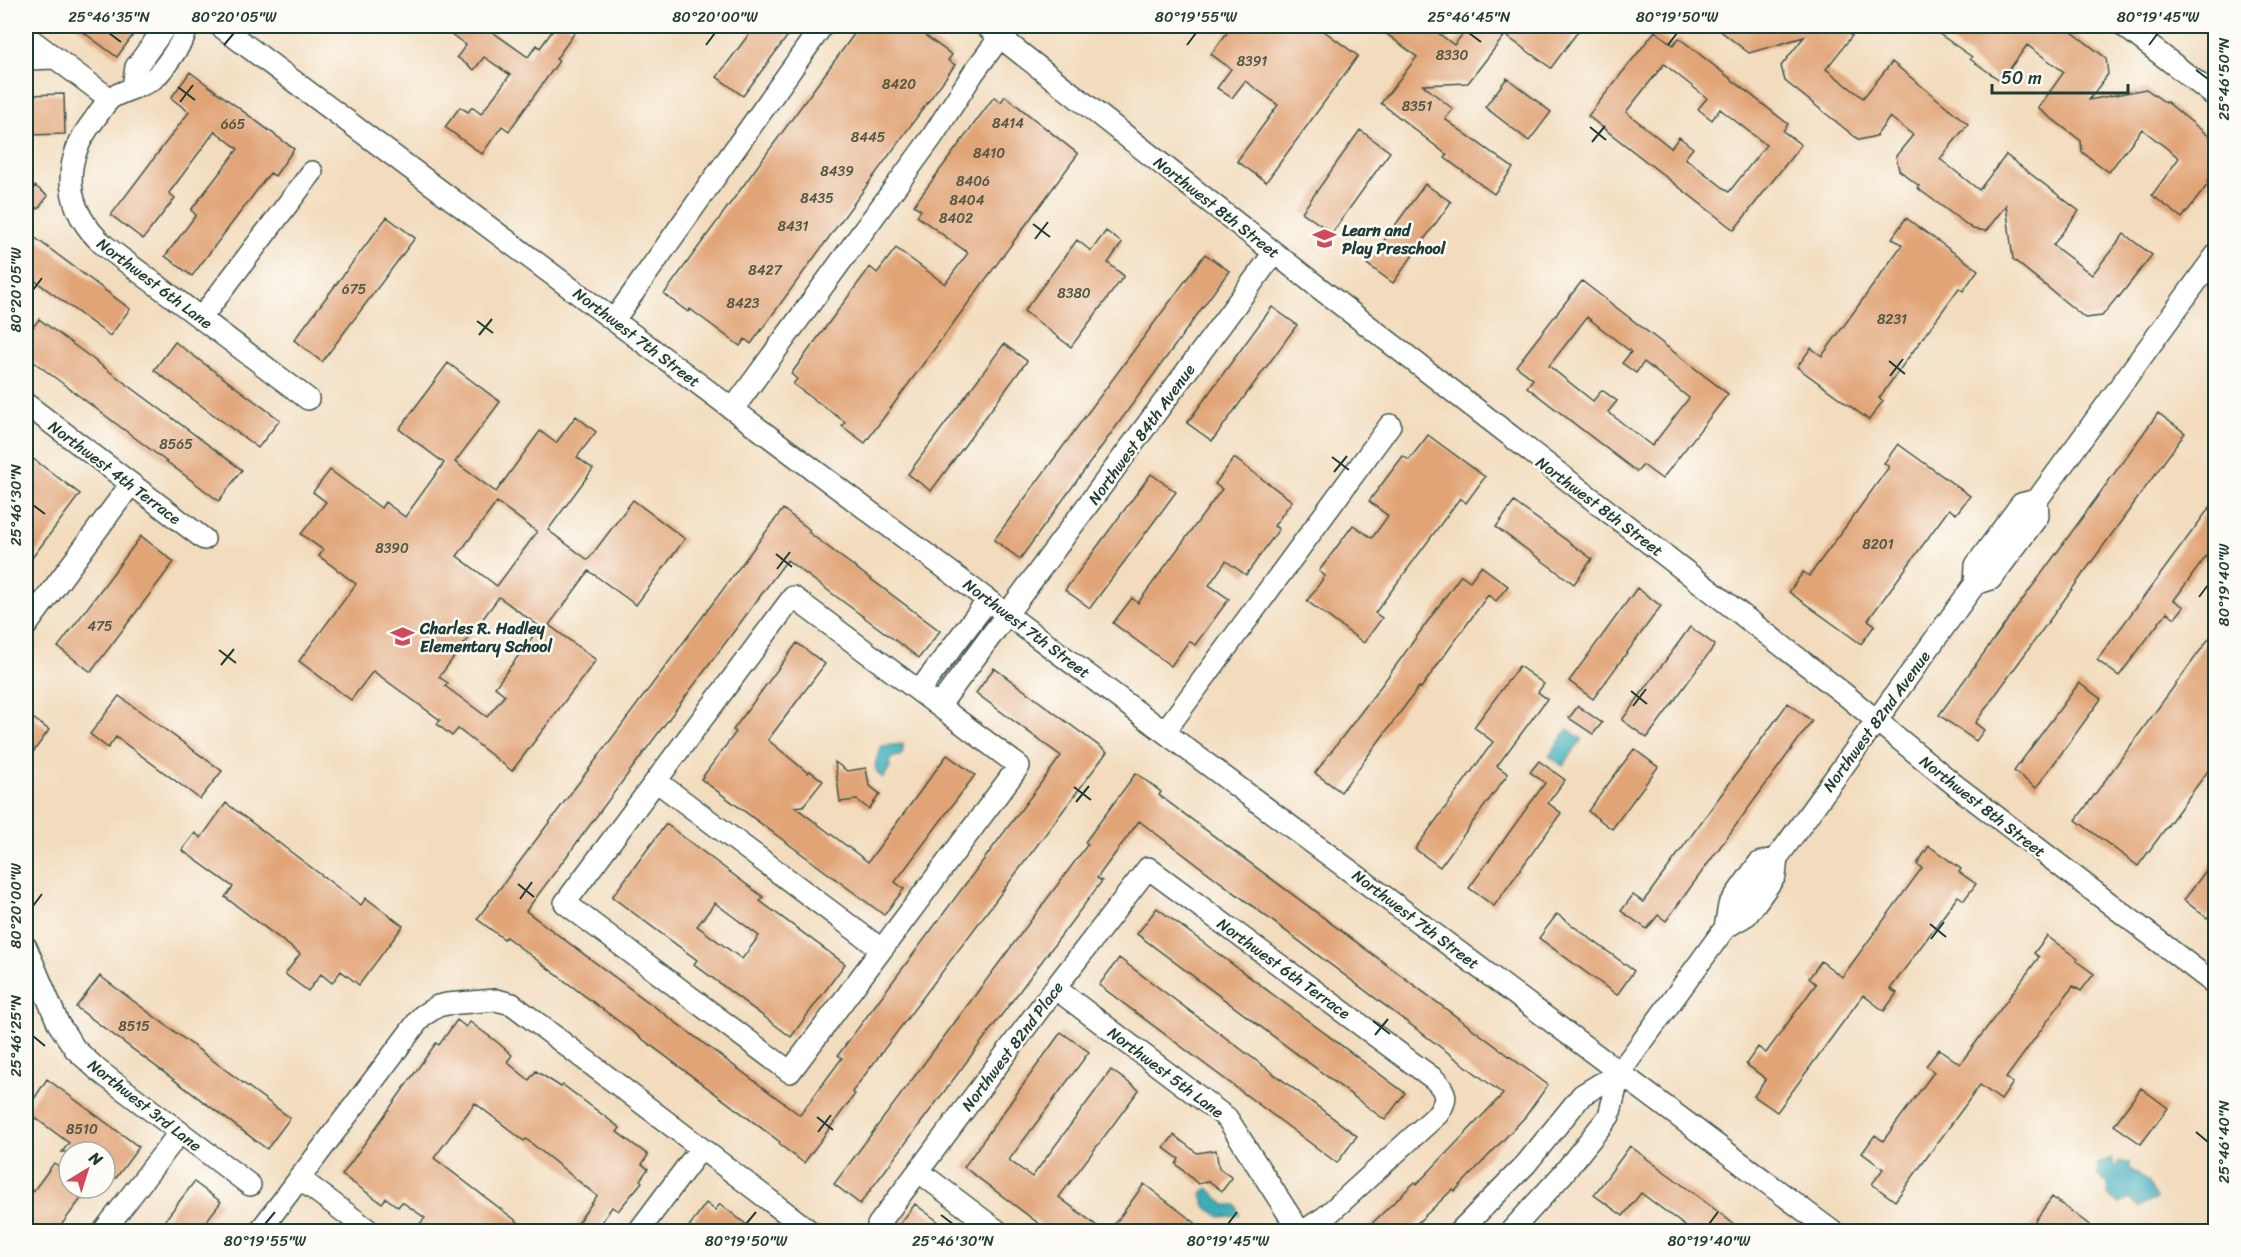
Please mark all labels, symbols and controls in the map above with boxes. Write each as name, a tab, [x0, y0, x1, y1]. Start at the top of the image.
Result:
text: 25°46'35"N	[68, 4, 150, 30]
text: 80°20'05"W	[191, 4, 277, 30]
text: 80°20'00"W	[672, 4, 758, 30]
text: 80°19'55"W	[1155, 4, 1238, 30]
text: 25°46'45"N	[1428, 4, 1511, 30]
text: 80°19'50"W	[1636, 4, 1719, 30]
text: 80°19'45"W	[2117, 4, 2200, 30]
text: 25°46'50"N	[2211, 37, 2237, 120]
house number: 8330	[1436, 43, 1468, 68]
house number: 8391	[1237, 49, 1267, 74]
scale bar	[1992, 57, 2128, 95]
text: 50 m	[2001, 62, 2042, 94]
house number: 8420	[882, 72, 916, 97]
house number: 8351	[1402, 94, 1432, 119]
house number: 8414	[992, 111, 1024, 136]
house number: 665	[221, 112, 246, 137]
house number: 8445	[851, 125, 886, 150]
house number: 8410	[973, 141, 1005, 166]
street label: Northwest 8th Street	[1147, 149, 1286, 266]
house number: 8439	[820, 159, 854, 184]
house number: 8406	[956, 169, 990, 194]
house number: 8435	[800, 186, 834, 211]
house number: 8404	[950, 188, 985, 213]
house number: 8402	[939, 206, 973, 231]
house number: 8431	[778, 214, 808, 239]
place label: Learn and Play Preschool	[1342, 216, 1447, 263]
school or university icon: Learn and Play Preschool	[1311, 226, 1337, 252]
street label: Northwest 6th Lane	[90, 230, 219, 337]
text: 80°20'05"W	[3, 247, 29, 333]
house number: 8427	[748, 258, 783, 283]
house number: 675	[342, 277, 367, 302]
street label: Northwest 7th Street	[567, 280, 707, 395]
house number: 8380	[1057, 281, 1091, 306]
house number: 8423	[727, 291, 760, 316]
house number: 8231	[1877, 307, 1907, 332]
street label: Northwest 84th Avenue	[1080, 357, 1203, 511]
street label: Northwest 4th Terrace	[42, 413, 188, 532]
house number: 8565	[159, 432, 193, 457]
street label: Northwest 8th Street	[1529, 448, 1670, 564]
text: 25°46'30"N	[3, 463, 29, 546]
house number: 8201	[1862, 532, 1894, 557]
house number: 8390	[375, 536, 409, 561]
text: 80°19'40"W	[2211, 543, 2237, 626]
street label: Northwest 7th Street	[957, 571, 1097, 686]
house number: 475	[87, 614, 113, 639]
place label: Charles R. Hadley Elementary School	[419, 614, 553, 661]
school or university icon: Charles R. Hadley Elementary School	[389, 624, 415, 650]
street label: Northwest 82nd Avenue	[1815, 644, 1938, 798]
street label: Northwest 8th Street	[1913, 748, 2052, 865]
street label: Northwest 7th Street	[1346, 862, 1486, 977]
text: 80°20'00"W	[3, 863, 29, 949]
street label: Northwest 6th Terrace	[1211, 910, 1357, 1027]
street label: Northwest 82nd Place	[954, 975, 1071, 1118]
text: 25°46'25"N	[3, 994, 29, 1077]
house number: 8515	[118, 1014, 150, 1039]
street label: Northwest 5th Lane	[1101, 1019, 1230, 1126]
street label: Northwest 3rd Lane	[81, 1051, 208, 1160]
text: 25°46'40"N	[2211, 1100, 2237, 1184]
house number: 8510	[66, 1117, 98, 1142]
north arrow	[57, 1140, 117, 1200]
text: N	[82, 1143, 110, 1174]
text: 80°19'55"W	[224, 1228, 307, 1254]
text: 80°19'50"W	[705, 1228, 788, 1254]
text: 25°46'30"N	[912, 1228, 995, 1254]
text: 80°19'45"W	[1187, 1228, 1270, 1254]
text: 80°19'40"W	[1668, 1228, 1751, 1254]

